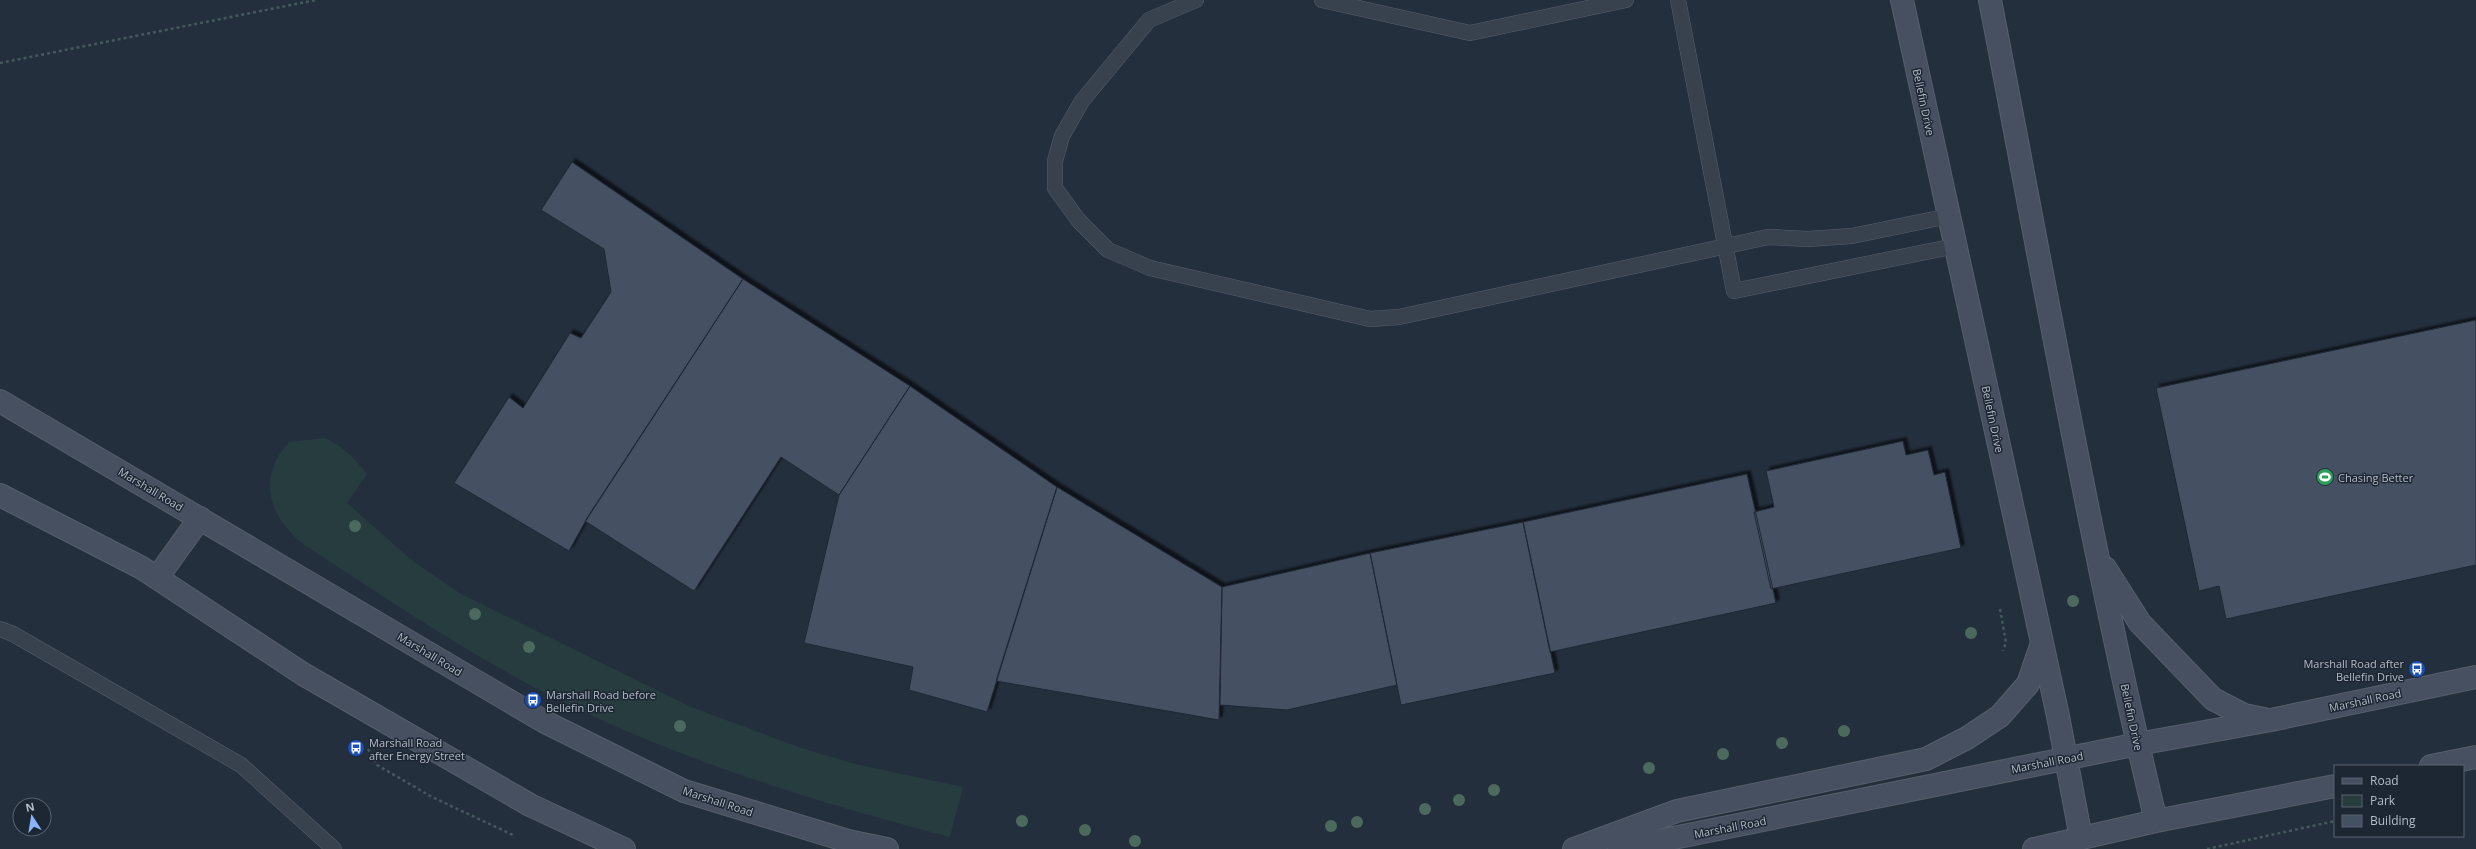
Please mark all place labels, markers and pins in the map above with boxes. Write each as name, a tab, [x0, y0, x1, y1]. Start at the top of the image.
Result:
sports icon: Chasing Better	[2315, 467, 2335, 487]
place label: Chasing Better	[2338, 470, 2414, 485]
place label: Marshall Road after Bellefin Drive	[2303, 656, 2404, 684]
bus stop icon: Marshall Road after Bellefin Drive	[2407, 659, 2427, 679]
place label: Marshall Road before Bellefin Drive	[546, 687, 656, 715]
bus stop icon: Marshall Road before Bellefin Drive	[523, 690, 543, 710]
place label: Marshall Road after Energy Street	[369, 735, 465, 763]
bus stop icon: Marshall Road after Energy Street	[346, 738, 366, 758]

